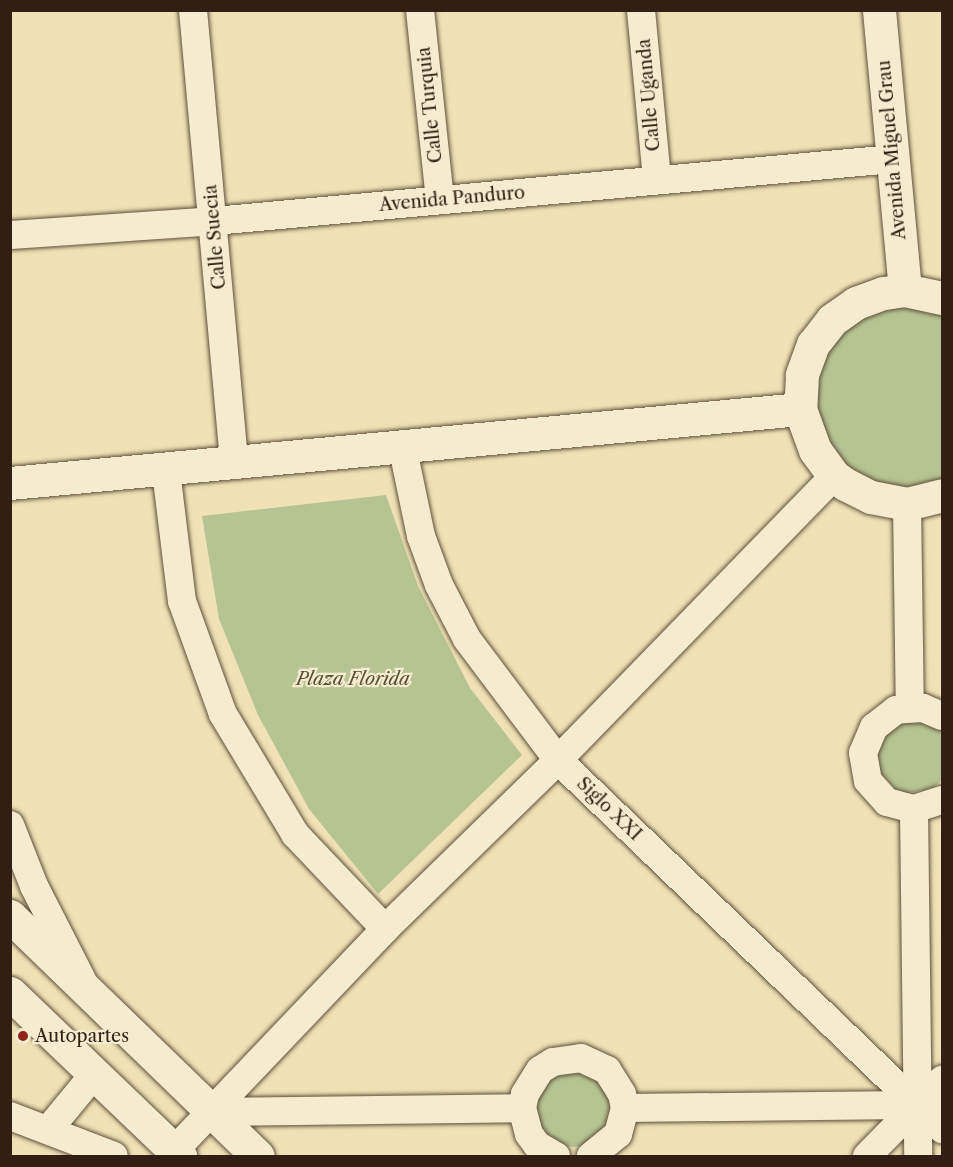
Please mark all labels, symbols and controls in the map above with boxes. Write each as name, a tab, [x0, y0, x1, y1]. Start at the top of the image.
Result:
street label: Calle Uganda	[633, 38, 665, 152]
street label: Calle Turquia	[413, 46, 447, 164]
street label: Avenida Miguel Grau	[873, 59, 911, 241]
street label: Avenida Panduro	[378, 182, 526, 216]
street label: Calle Suecia	[200, 184, 230, 290]
park label: Plaza Florida	[296, 668, 410, 690]
street label: Siglo XXI	[572, 773, 646, 845]
place label: Autopartes	[35, 1025, 129, 1047]
marker: Autopartes	[16, 1029, 30, 1043]

